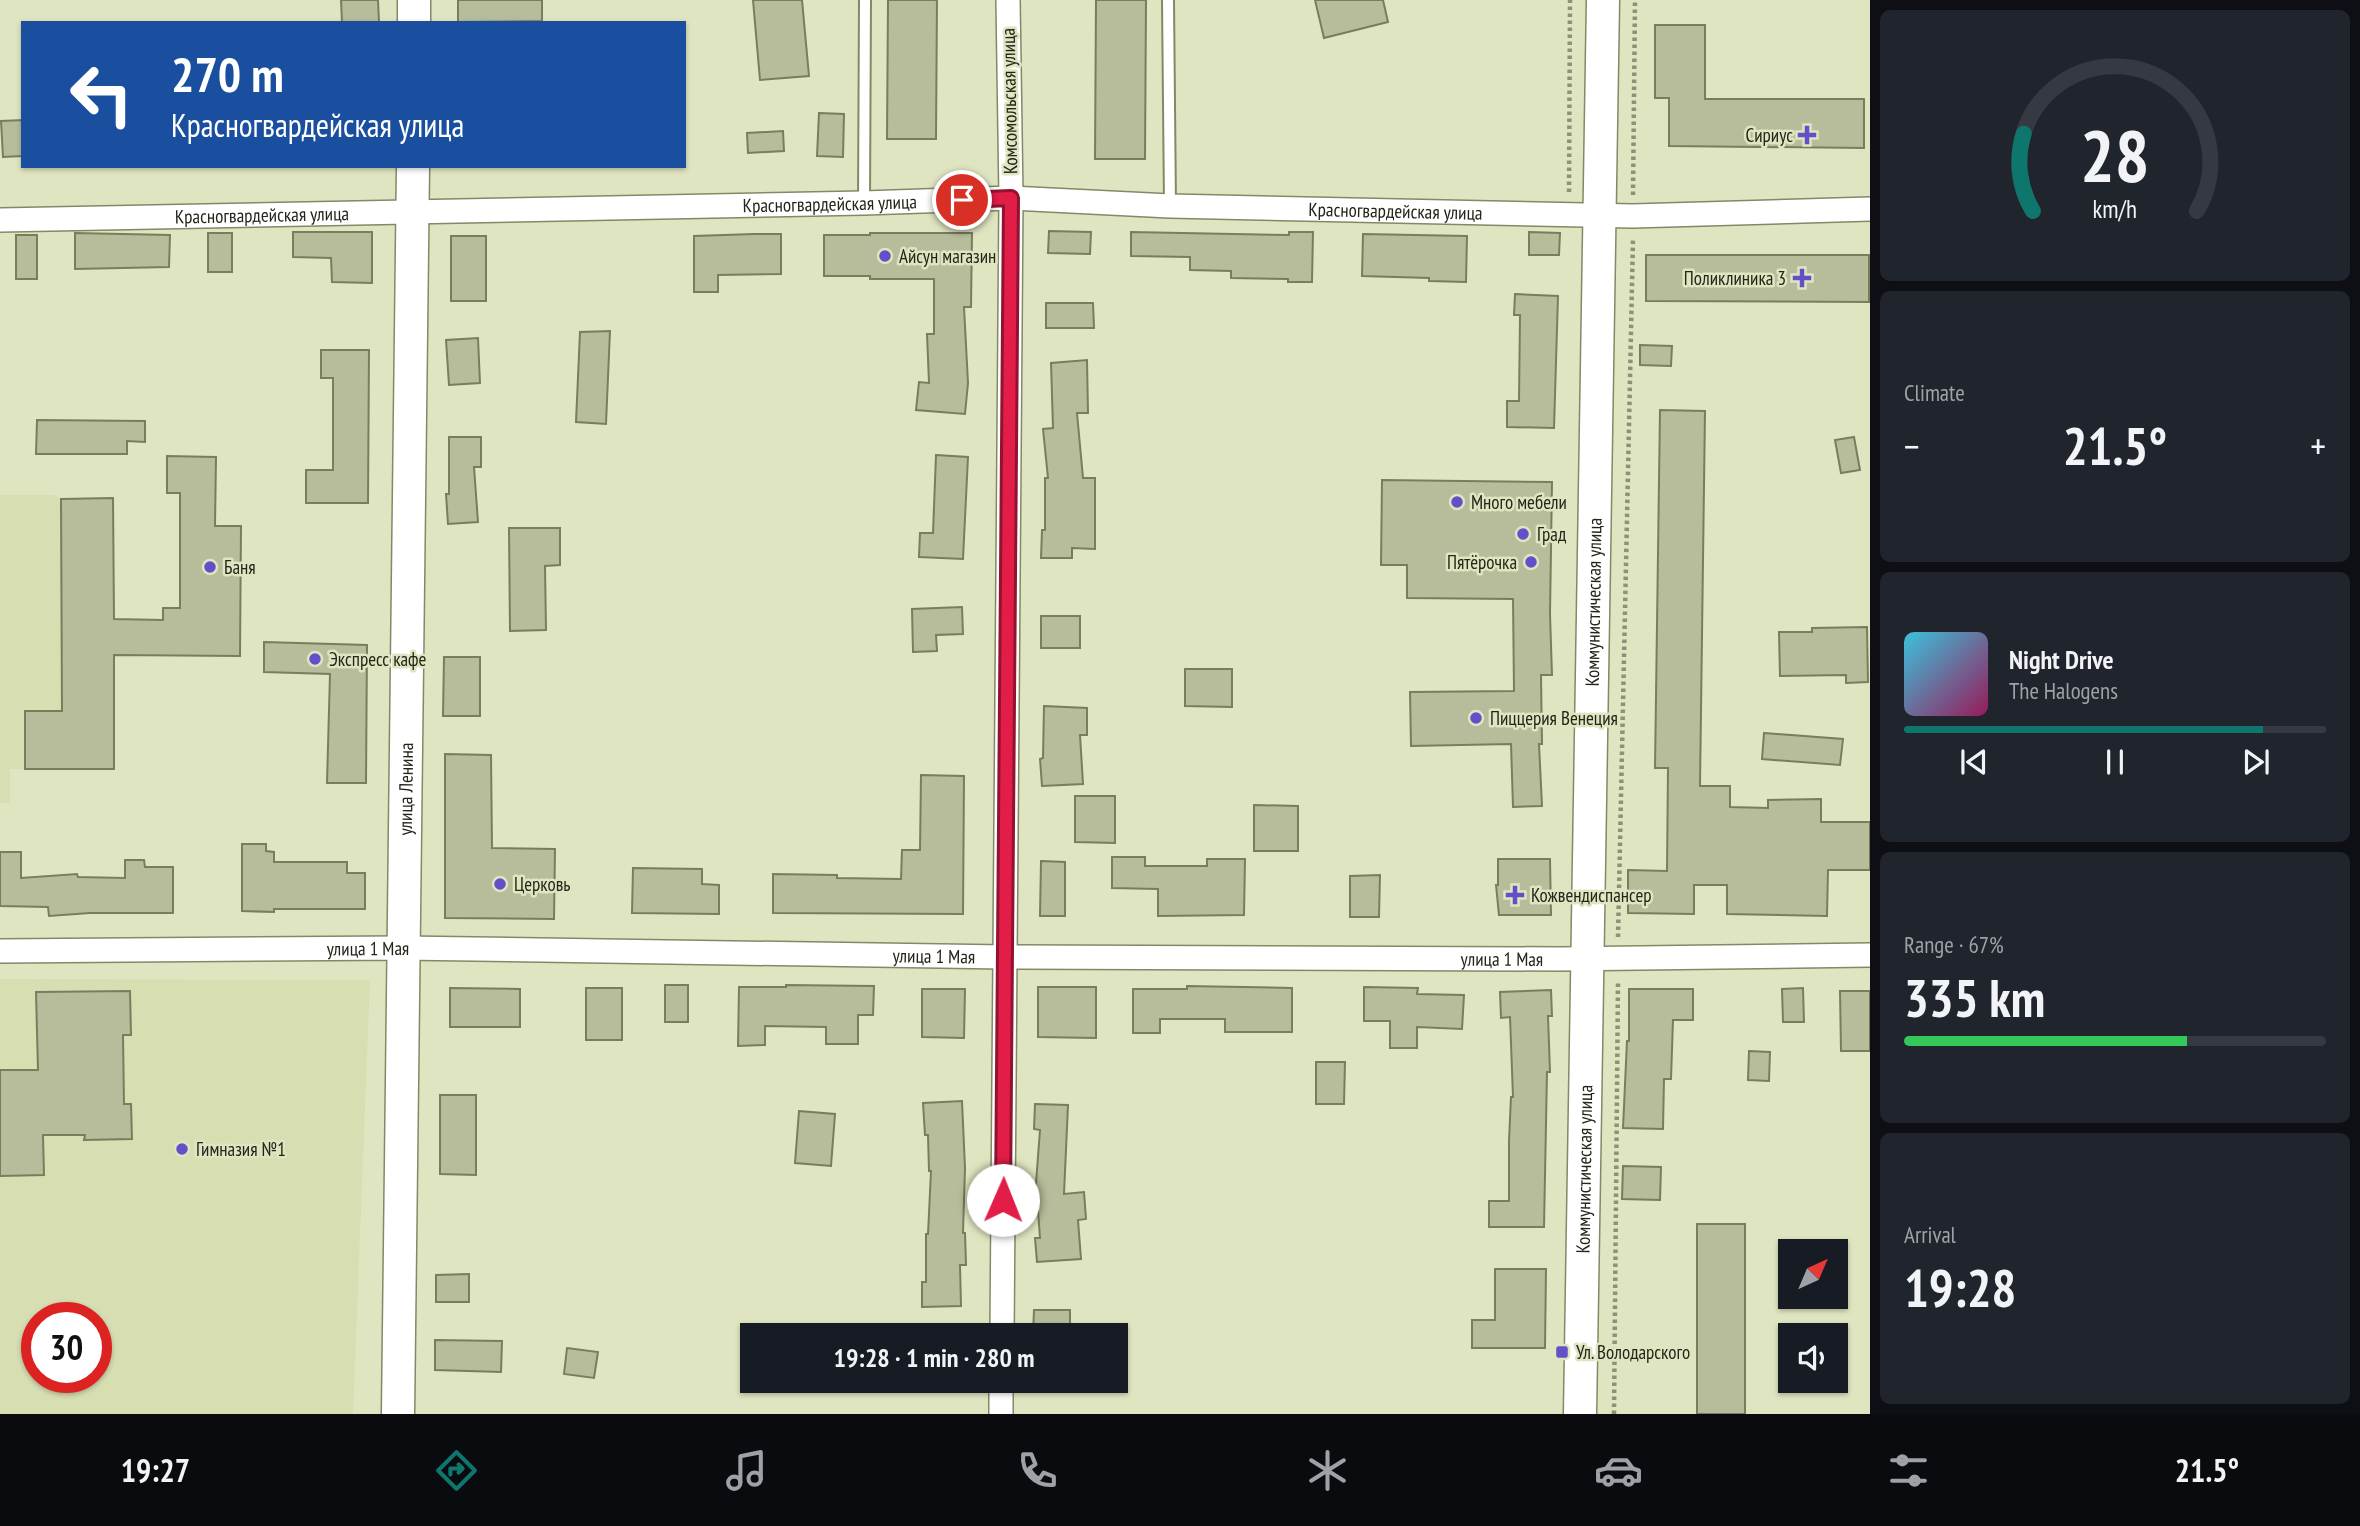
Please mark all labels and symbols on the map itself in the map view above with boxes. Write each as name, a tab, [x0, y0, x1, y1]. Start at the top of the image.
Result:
street label: Комсомольская улица	[996, 28, 1022, 174]
place label: Сириус	[1746, 123, 1793, 147]
marker: Сириус	[1799, 127, 1815, 143]
pin	[932, 170, 992, 230]
street label: Красногвардейская улица	[743, 189, 917, 217]
street label: Красногвардейская улица	[1308, 197, 1483, 225]
street label: Красногвардейская улица	[175, 201, 349, 229]
place label: Айсун магазин	[899, 244, 996, 268]
marker: Айсун магазин	[877, 248, 893, 264]
place label: Поликлиника 3	[1684, 266, 1786, 290]
marker: Поликлиника 3	[1792, 268, 1812, 288]
place label: Много мебели	[1471, 490, 1567, 514]
marker: Много мебели	[1449, 494, 1465, 510]
street label: Коммунистическая улица	[1580, 518, 1607, 687]
place label: Град	[1537, 522, 1567, 546]
marker: Град	[1515, 526, 1531, 542]
place label: Пятёрочка	[1447, 550, 1517, 574]
marker: Пятёрочка	[1523, 554, 1539, 570]
place label: Баня	[224, 555, 256, 579]
marker: Баня	[202, 559, 218, 575]
place label: Экспресс кафе	[329, 647, 427, 671]
marker: Экспресс кафе	[307, 651, 323, 667]
place label: Пиццерия Венеция	[1490, 706, 1618, 730]
marker: Пиццерия Венеция	[1468, 710, 1484, 726]
street label: улица Ленина	[393, 742, 418, 836]
place label: Церковь	[514, 872, 571, 896]
marker: Церковь	[492, 876, 508, 892]
place label: Кожвендиспансер	[1531, 883, 1652, 907]
marker: Кожвендиспансер	[1505, 885, 1525, 905]
street label: улица 1 Мая	[327, 936, 410, 961]
street label: улица 1 Мая	[892, 943, 975, 969]
street label: улица 1 Мая	[1461, 947, 1543, 971]
street label: Коммунистическая улица	[1571, 1085, 1597, 1253]
place label: Гимназия №1	[196, 1137, 286, 1161]
marker: Гимназия №1	[174, 1141, 190, 1157]
position arrow	[966, 1163, 1040, 1237]
north arrow	[1778, 1239, 1848, 1309]
speed limit sign: 30	[21, 1302, 112, 1393]
place label: Ул. Володарского	[1576, 1340, 1690, 1364]
marker: Ул. Володарского	[1554, 1344, 1570, 1360]

